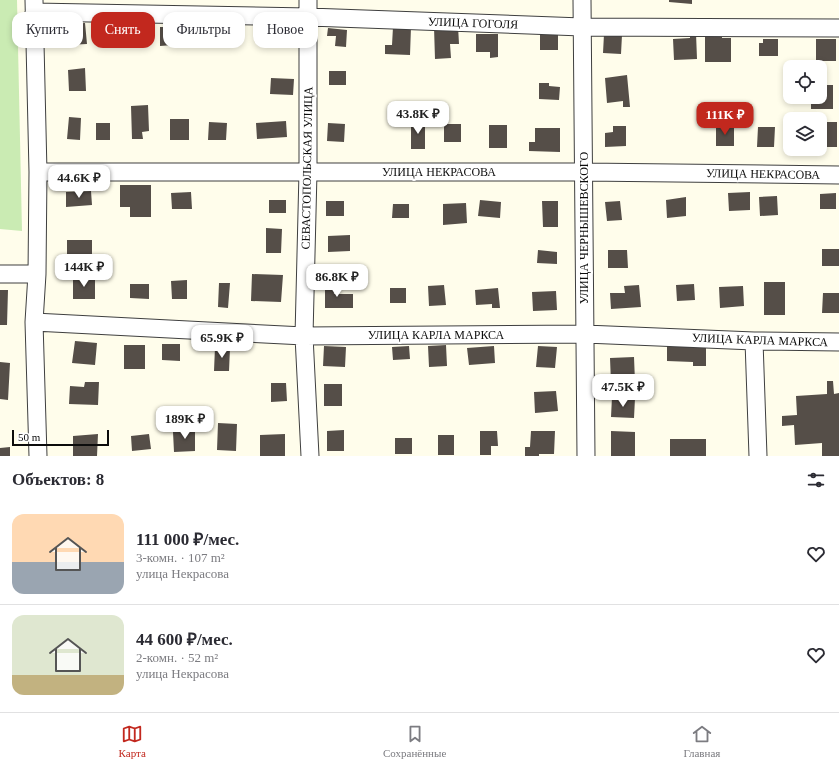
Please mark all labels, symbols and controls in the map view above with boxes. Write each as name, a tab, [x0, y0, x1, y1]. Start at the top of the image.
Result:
chip: Купить	[12, 12, 83, 48]
chip: Снять	[91, 12, 155, 48]
chip: Фильтры	[163, 12, 245, 48]
chip: Новое	[253, 12, 318, 48]
street label: УЛИЦА ГОГОЛЯ	[428, 14, 518, 32]
map controls	[783, 60, 827, 156]
button: locate	[783, 60, 827, 104]
street label: СЕВАСТОПОЛЬСКАЯ УЛИЦА	[299, 86, 315, 250]
pin: 43.8K ₽	[381, 101, 455, 135]
pin: 111K ₽	[692, 102, 758, 136]
text: 43.8K ₽	[396, 106, 440, 121]
text: 111K ₽	[706, 107, 745, 122]
button: layers	[783, 112, 827, 156]
street label: УЛИЦА ЧЕРНЫШЕВСКОГО	[577, 152, 591, 304]
pin: 44.6K ₽	[42, 165, 116, 199]
street label: УЛИЦА НЕКРАСОВА	[382, 165, 496, 179]
street label: УЛИЦА НЕКРАСОВА	[706, 166, 820, 182]
text: 44.6K ₽	[57, 170, 101, 185]
pin: 144K ₽	[51, 254, 117, 288]
text: 144K ₽	[64, 259, 104, 274]
pin: 86.8K ₽	[300, 264, 374, 298]
text: 86.8K ₽	[315, 269, 359, 284]
pin: 65.9K ₽	[185, 325, 259, 359]
street label: УЛИЦА КАРЛА МАРКСА	[368, 328, 504, 342]
text: 65.9K ₽	[200, 330, 244, 345]
street label: УЛИЦА КАРЛА МАРКСА	[692, 331, 829, 349]
pin: 47.5K ₽	[586, 374, 660, 408]
text: 47.5K ₽	[601, 379, 645, 394]
pin: 189K ₽	[152, 406, 218, 440]
text: 189K ₽	[165, 411, 205, 426]
scale bar	[12, 428, 109, 447]
text: 50 m	[18, 431, 40, 443]
icon: filters	[805, 469, 827, 491]
text: Объектов: 8	[12, 470, 104, 489]
icon: home	[44, 530, 92, 578]
text: 111 000 ₽/мес.	[136, 530, 239, 549]
icon: heart	[805, 543, 827, 565]
text: 3-комн. · 107 m²	[136, 550, 225, 565]
text: улица Некрасова	[136, 566, 229, 581]
text: 44 600 ₽/мес.	[136, 630, 233, 649]
icon: home	[44, 631, 92, 679]
icon: heart	[805, 644, 827, 666]
text: 2-комн. · 52 m²	[136, 650, 218, 665]
text: улица Некрасова	[136, 666, 229, 681]
tab: Карта	[119, 723, 146, 759]
tab: Сохранённые	[383, 723, 446, 759]
tab: Главная	[683, 723, 720, 759]

